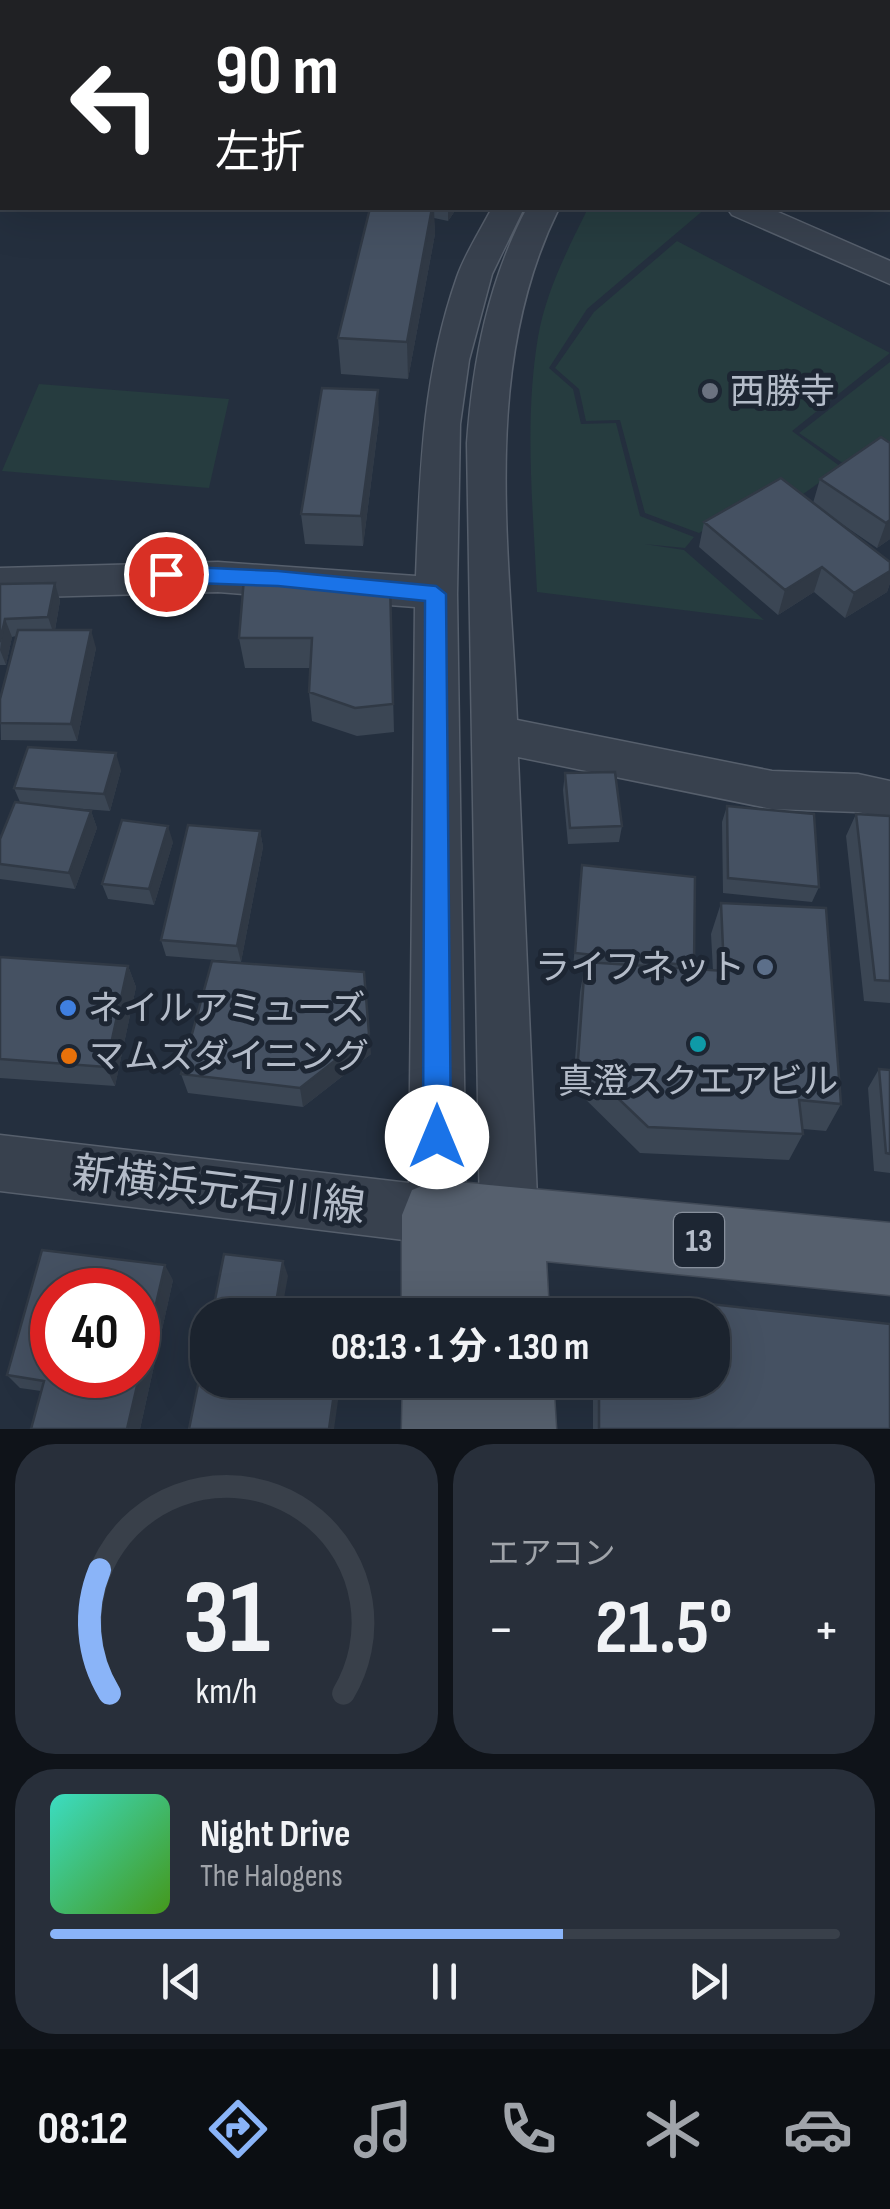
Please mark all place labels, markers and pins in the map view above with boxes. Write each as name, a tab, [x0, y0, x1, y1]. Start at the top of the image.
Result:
place label: 西勝寺	[730, 371, 835, 414]
marker: 西勝寺	[699, 380, 721, 402]
pin	[124, 532, 209, 617]
place label: ライフネット	[535, 947, 745, 990]
marker: ライフネット	[754, 956, 776, 978]
place label: ネイルアミューズ	[88, 988, 366, 1031]
marker: ネイルアミューズ	[57, 997, 79, 1019]
marker: 真澄スクエアビル	[687, 1033, 709, 1055]
place label: マムズダイニング	[89, 1036, 369, 1079]
marker: マムズダイニング	[58, 1045, 80, 1067]
place label: 真澄スクエアビル	[558, 1061, 838, 1104]

